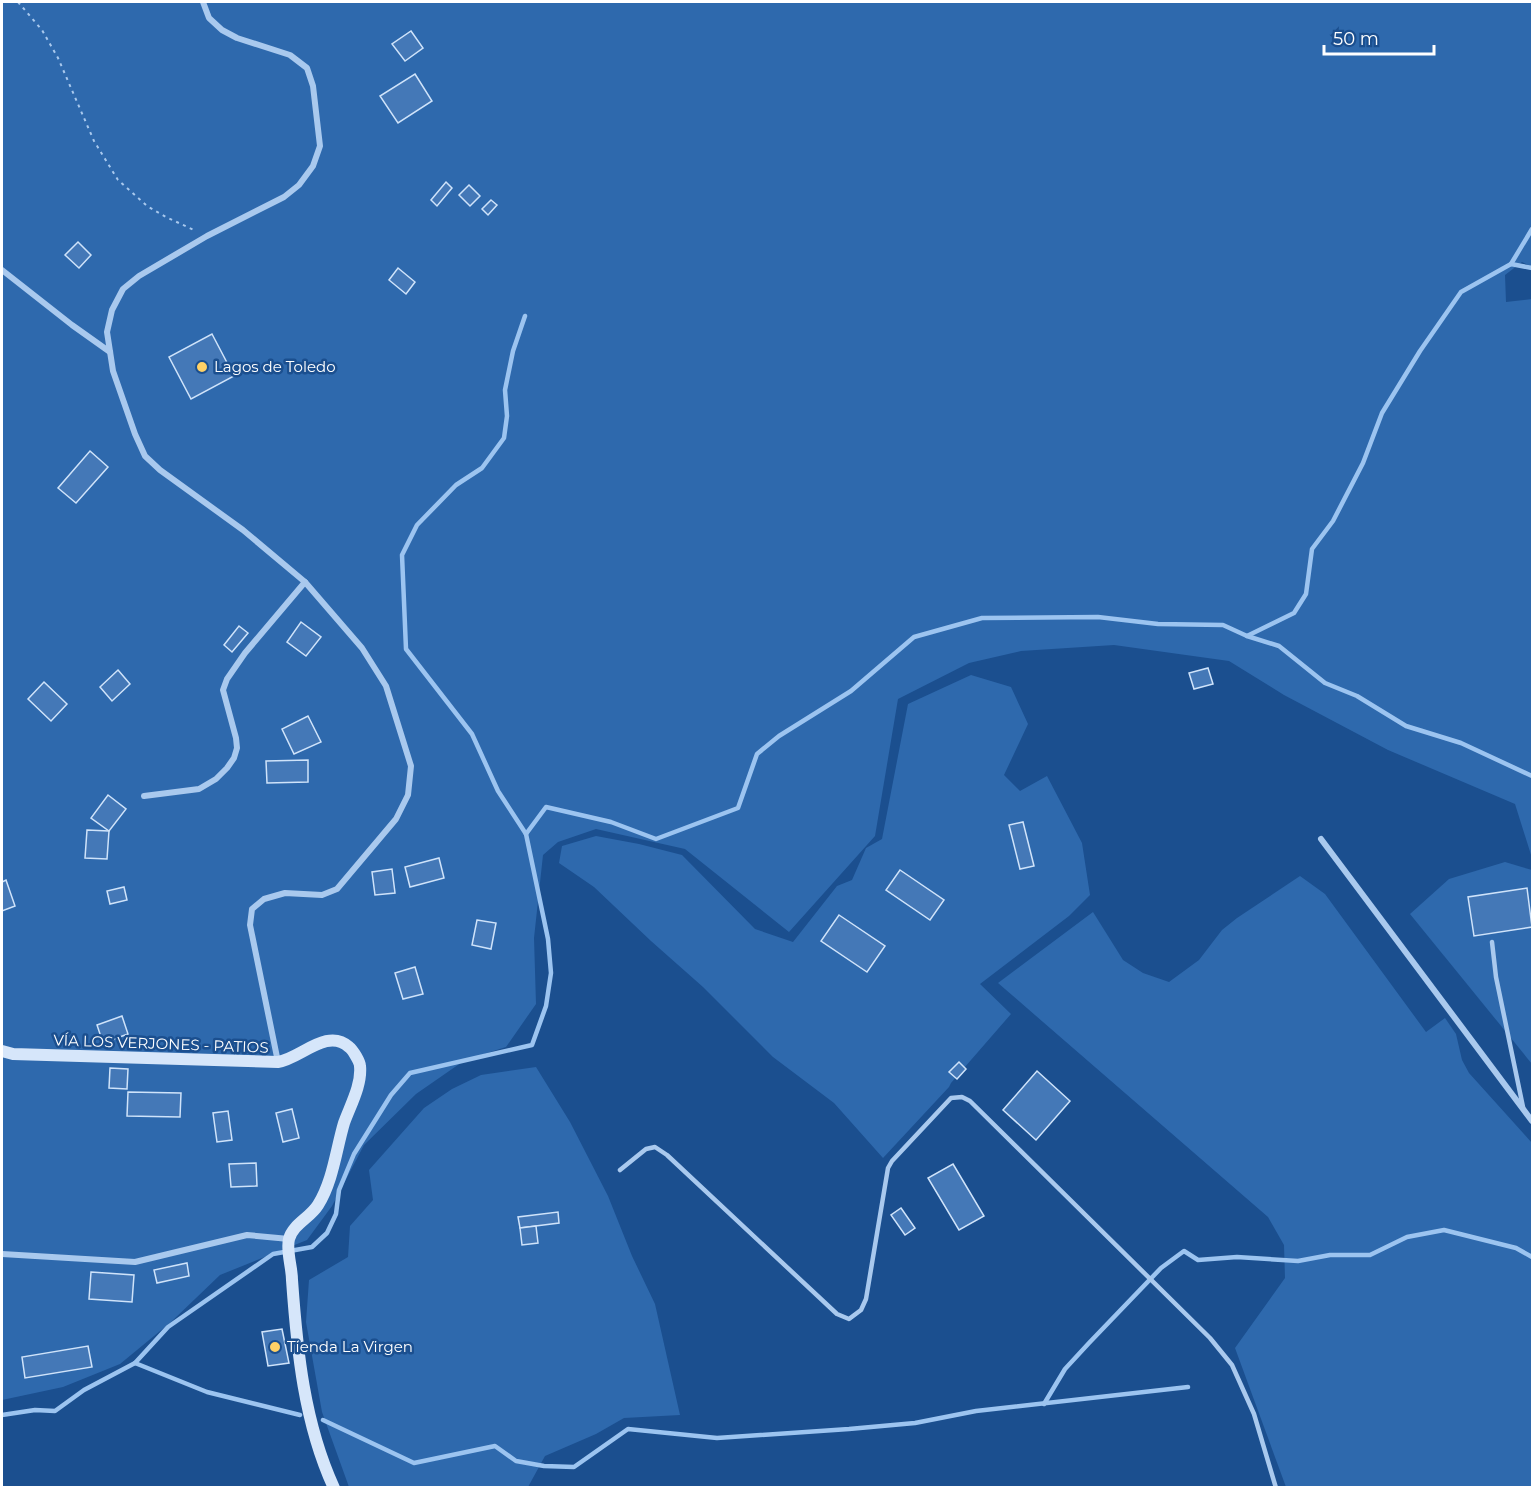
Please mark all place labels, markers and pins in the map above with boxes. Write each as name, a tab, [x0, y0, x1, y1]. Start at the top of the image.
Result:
place label: Lagos de Toledo	[214, 357, 336, 376]
marker: Lagos de Toledo	[195, 360, 209, 374]
place label: Tienda La Virgen	[287, 1337, 413, 1356]
marker: Tienda La Virgen	[268, 1340, 282, 1354]

